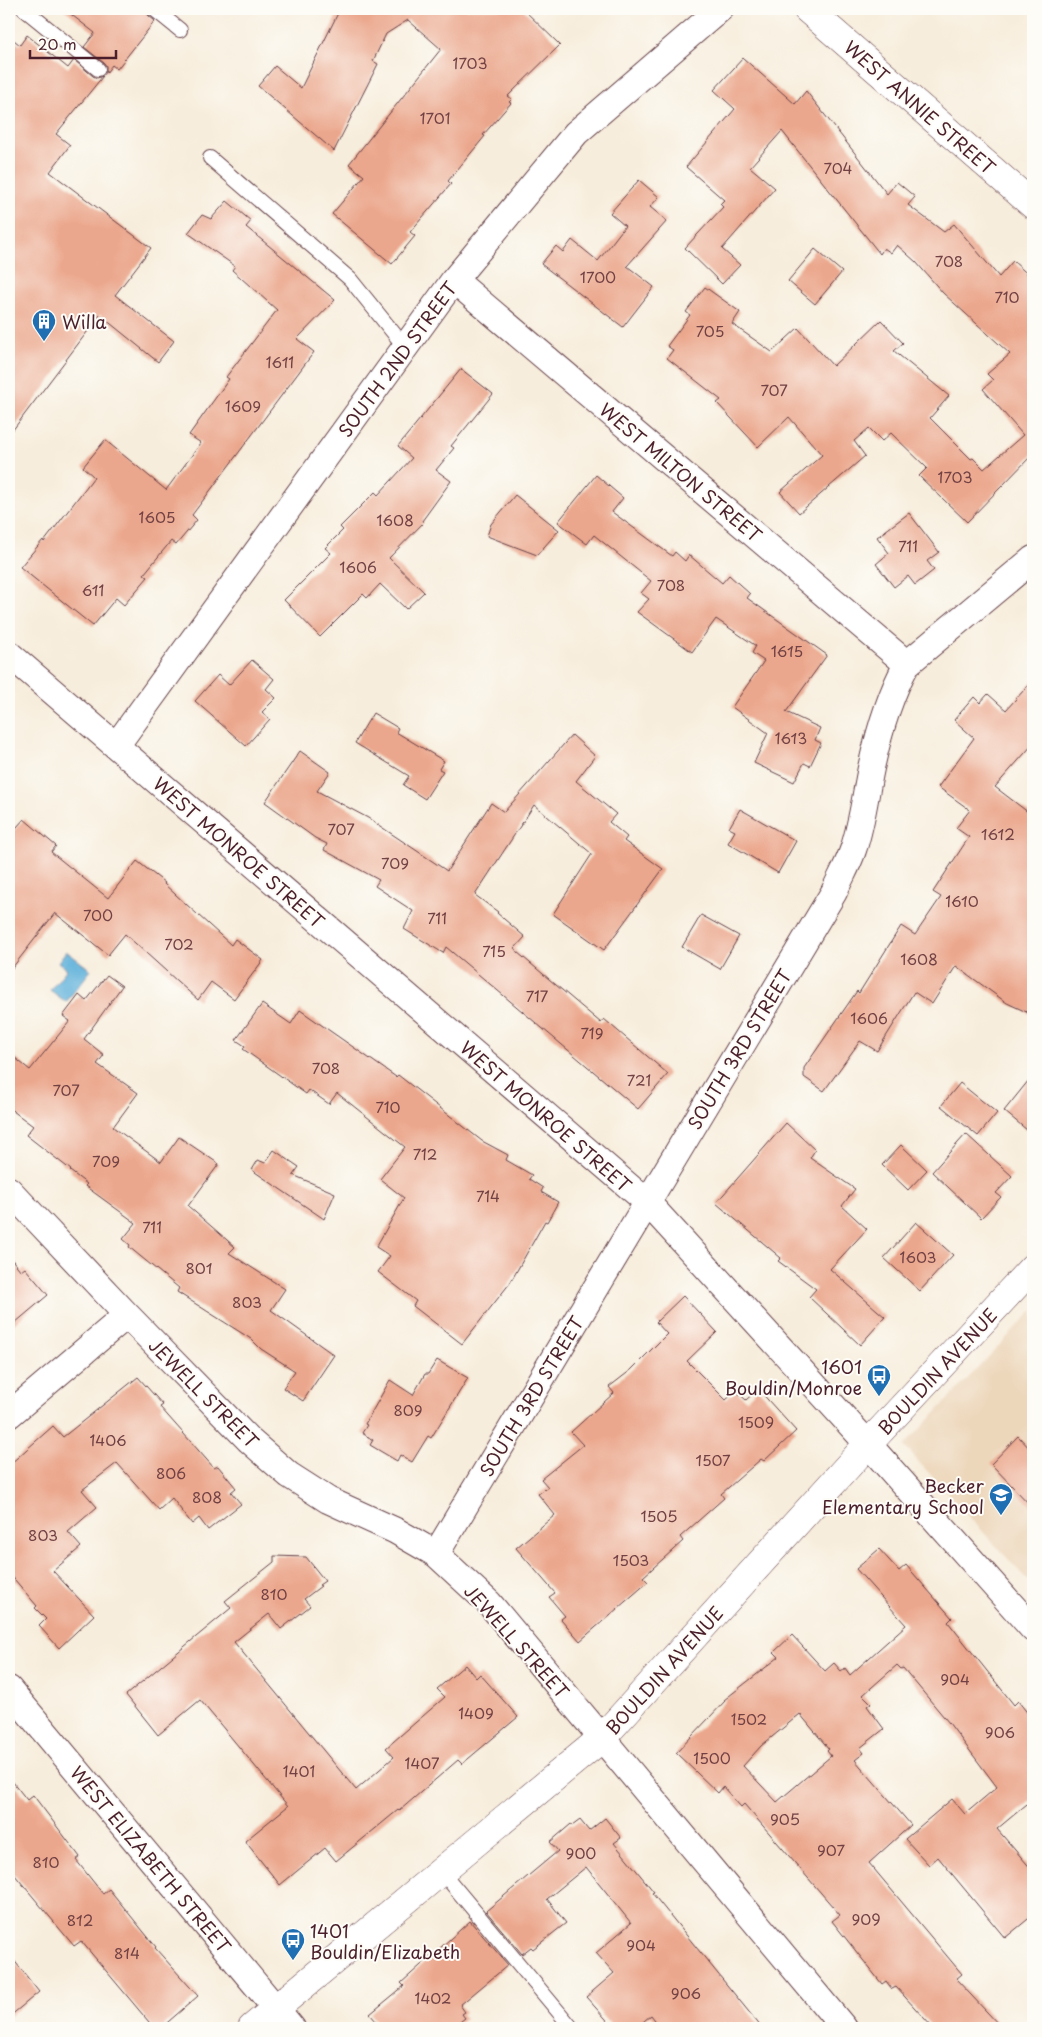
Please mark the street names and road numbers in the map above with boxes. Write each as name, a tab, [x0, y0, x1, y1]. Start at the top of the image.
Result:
street label: WEST ANNIE STREET	[838, 34, 1002, 181]
street label: SOUTH 2ND STREET	[331, 275, 463, 442]
street label: WEST MILTON STREET	[594, 396, 769, 549]
street label: WEST MONROE STREET	[147, 770, 331, 934]
street label: SOUTH 3RD STREET	[680, 963, 798, 1134]
street label: WEST MONROE STREET	[454, 1034, 638, 1198]
street label: BOULDIN AVENUE	[871, 1302, 1003, 1440]
street label: SOUTH 3RD STREET	[472, 1310, 590, 1481]
street label: JEWELL STREET	[143, 1332, 265, 1454]
street label: JEWELL STREET	[458, 1578, 576, 1705]
street label: BOULDIN AVENUE	[599, 1600, 729, 1740]
street label: WEST ELIZABETH STREET	[64, 1759, 238, 1959]

